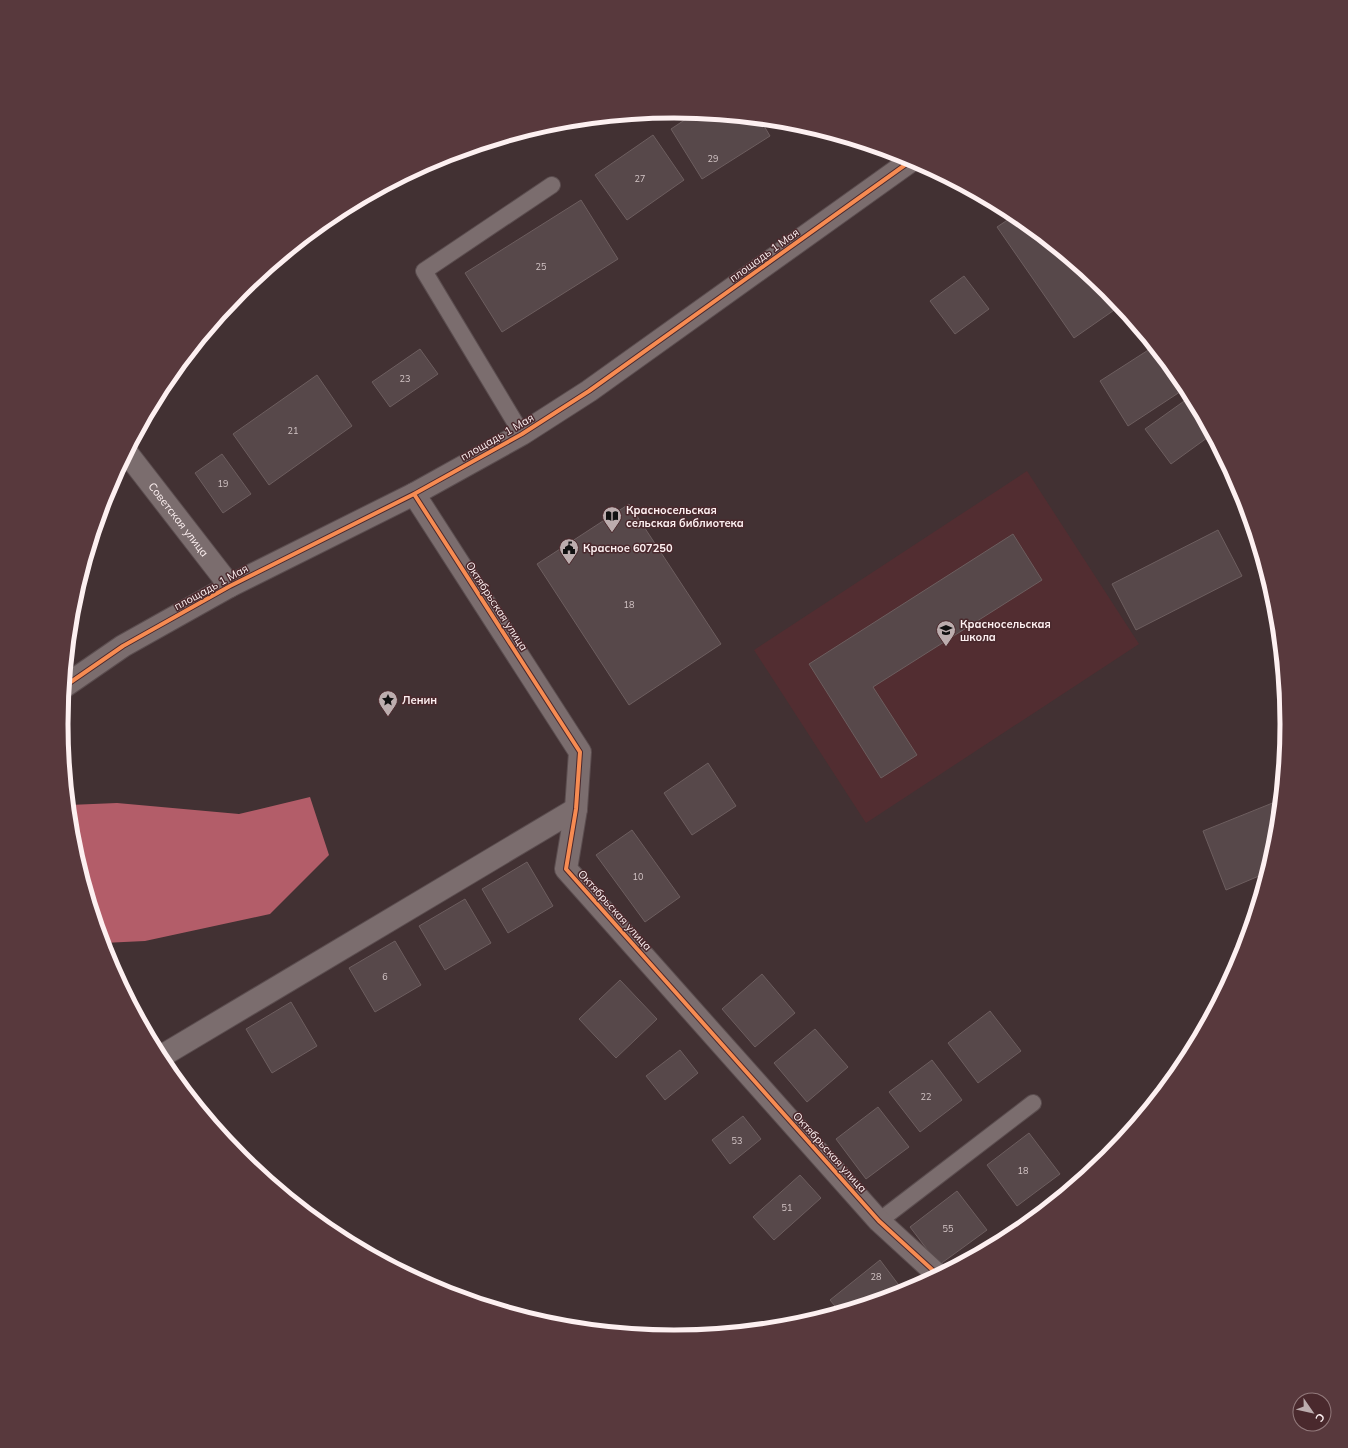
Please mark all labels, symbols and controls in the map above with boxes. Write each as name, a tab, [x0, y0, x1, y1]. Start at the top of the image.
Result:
house number: 29	[708, 153, 718, 164]
house number: 27	[635, 173, 645, 184]
street label: площадь 1 Мая	[726, 225, 802, 285]
house number: 25	[536, 261, 547, 272]
house number: 23	[400, 373, 410, 384]
street label: площадь 1 Мая	[458, 410, 536, 464]
house number: 21	[288, 425, 298, 436]
house number: 19	[218, 478, 228, 489]
street label: Советская улица	[145, 479, 212, 559]
place label: Красносельская сельская библиотека	[626, 503, 744, 530]
library icon: Красносельская сельская библиотека	[601, 505, 623, 533]
public building icon: Красное 607250	[558, 537, 580, 565]
place label: Красное 607250	[583, 541, 673, 555]
street label: Октябрьская улица	[463, 559, 531, 653]
street label: площадь 1 Мая	[171, 561, 251, 613]
house number: 18	[624, 599, 634, 610]
place label: Красносельская школа	[960, 617, 1051, 644]
school or university icon: Красносельская школа	[935, 619, 957, 647]
place icon: Ленин	[377, 689, 399, 717]
place label: Ленин	[402, 693, 437, 707]
street label: Октябрьская улица	[575, 867, 655, 953]
house number: 10	[633, 871, 643, 882]
house number: 6	[382, 971, 388, 982]
house number: 22	[921, 1091, 931, 1102]
street label: Октябрьская улица	[790, 1109, 870, 1195]
house number: 53	[732, 1135, 742, 1146]
house number: 18	[1018, 1165, 1028, 1176]
house number: 51	[782, 1202, 792, 1213]
house number: 55	[943, 1223, 954, 1234]
house number: 28	[871, 1271, 881, 1282]
north arrow	[1292, 1392, 1332, 1432]
text: С	[1312, 1411, 1328, 1425]

